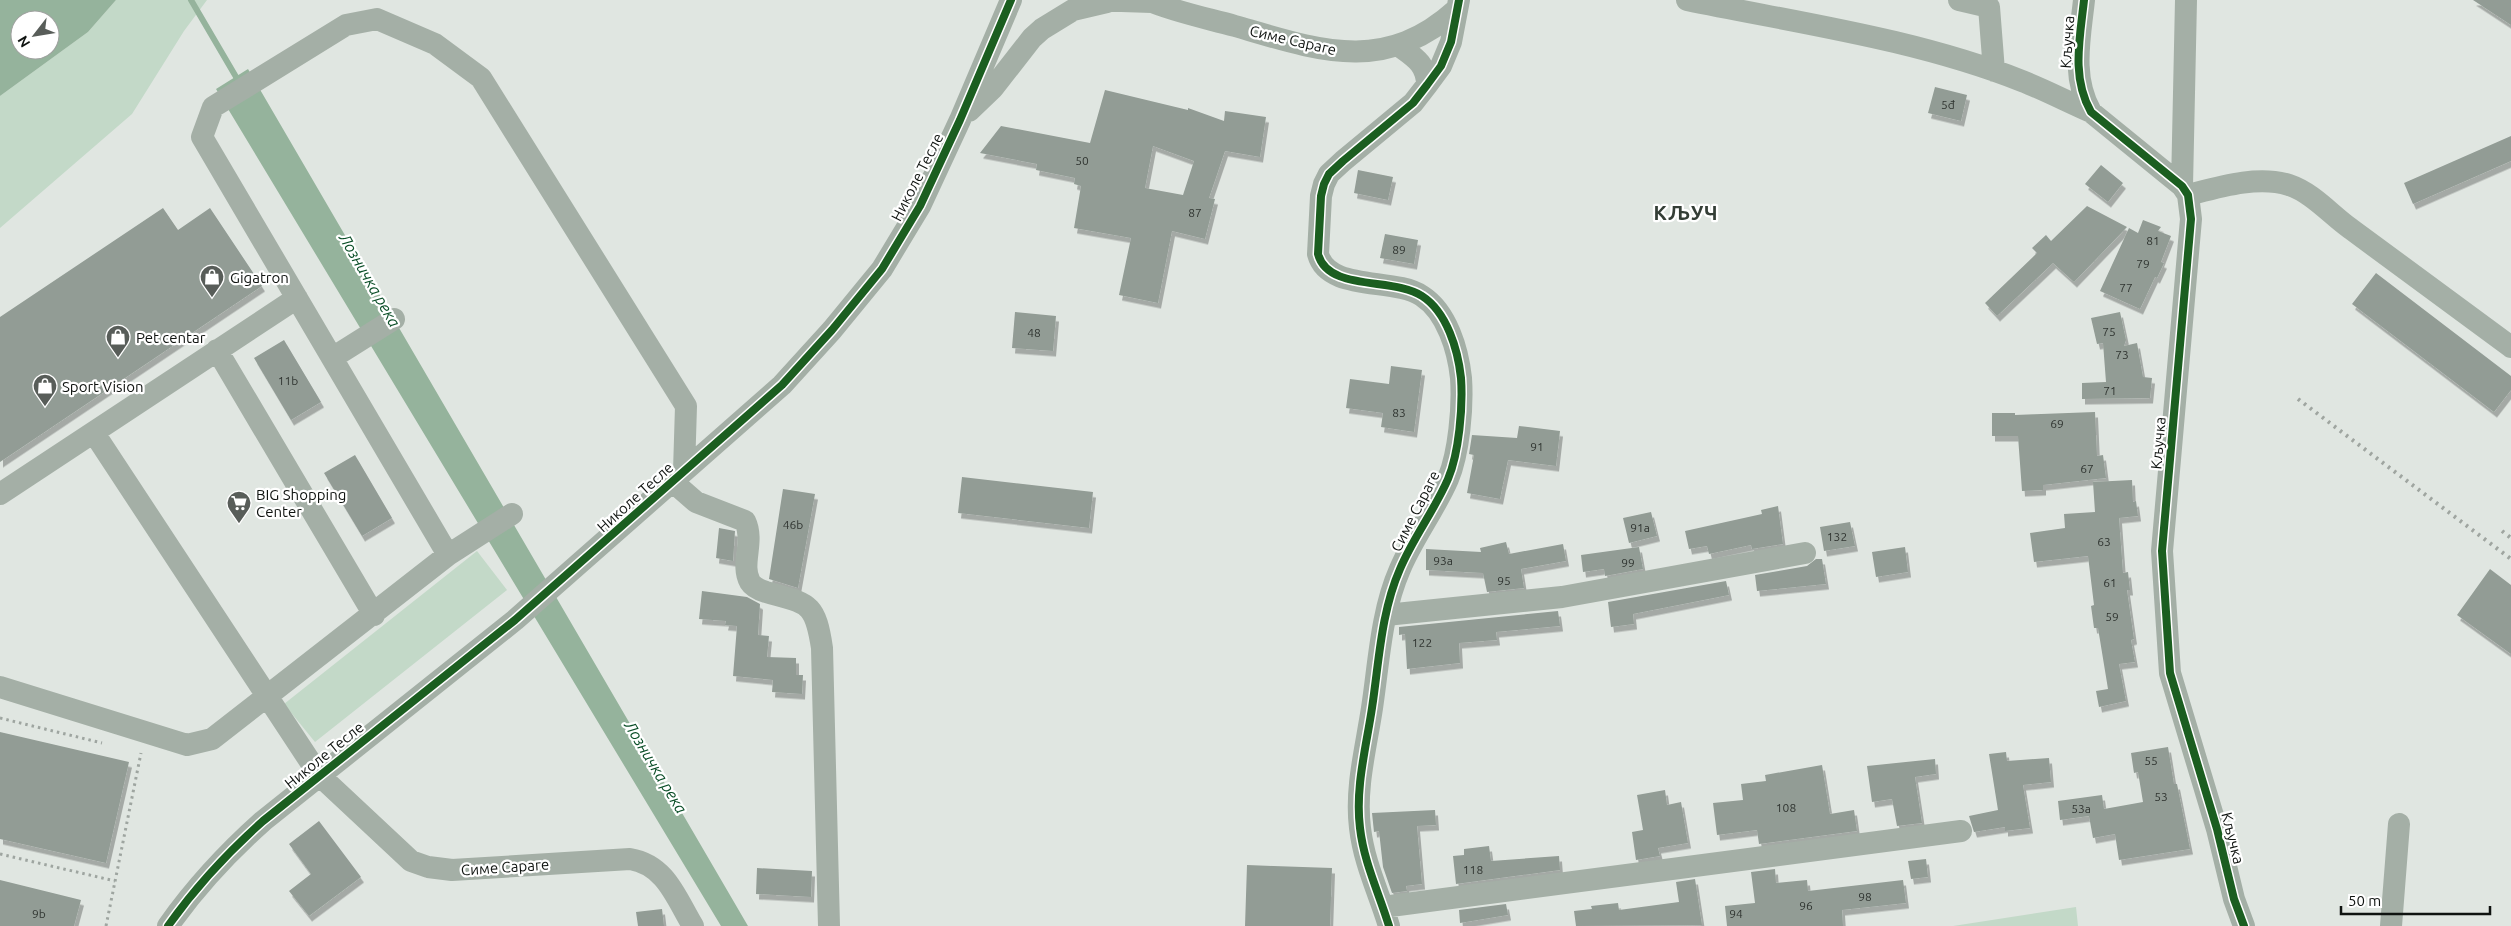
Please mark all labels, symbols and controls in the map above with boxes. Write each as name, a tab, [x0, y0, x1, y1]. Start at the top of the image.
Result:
north arrow	[10, 10, 60, 60]
street label: Кључка	[2057, 15, 2077, 69]
street label: Симе Сараге	[1248, 22, 1338, 58]
text: N	[14, 33, 33, 50]
house number: 5đ	[1941, 98, 1955, 111]
street label: Николе Тесле	[888, 130, 946, 224]
house number: 50	[1075, 154, 1089, 167]
district label: КЉУЧ	[1653, 201, 1719, 224]
house number: 87	[1188, 206, 1202, 219]
water label: Лозничка река	[336, 229, 404, 330]
house number: 81	[2146, 234, 2160, 247]
house number: 89	[1392, 243, 1406, 256]
house number: 79	[2136, 257, 2150, 270]
shop icon: Gigatron	[199, 264, 225, 298]
place label: Gigatron	[230, 269, 289, 286]
house number: 77	[2119, 281, 2133, 294]
shop icon: Pet centar	[105, 324, 131, 358]
house number: 75	[2102, 325, 2116, 338]
house number: 48	[1027, 326, 1041, 339]
place label: Pet centar	[136, 329, 206, 346]
house number: 73	[2115, 348, 2129, 361]
shop icon: Sport Vision	[32, 373, 58, 407]
house number: 11b	[278, 374, 298, 387]
place label: Sport Vision	[62, 378, 144, 395]
house number: 71	[2103, 384, 2117, 397]
house number: 83	[1392, 406, 1406, 419]
street label: Кључка	[2147, 416, 2169, 470]
house number: 69	[2050, 417, 2064, 430]
house number: 91	[1530, 440, 1544, 453]
street label: Николе Тесле	[594, 458, 676, 536]
house number: 67	[2080, 462, 2094, 475]
street label: Симе Сараге	[1387, 468, 1443, 554]
place label: BIG Shopping Center	[256, 486, 346, 520]
supermarket icon: BIG Shopping Center	[226, 490, 252, 524]
house number: 46b	[783, 518, 803, 531]
house number: 91a	[1630, 521, 1650, 534]
house number: 132	[1827, 530, 1847, 543]
house number: 63	[2097, 535, 2111, 548]
house number: 93a	[1433, 554, 1453, 567]
house number: 99	[1621, 556, 1635, 569]
house number: 95	[1497, 574, 1511, 587]
house number: 61	[2103, 576, 2117, 589]
house number: 59	[2105, 610, 2119, 623]
house number: 122	[1412, 636, 1432, 649]
water label: Лозничка река	[621, 717, 691, 817]
street label: Николе Тесле	[281, 718, 367, 792]
house number: 55	[2144, 754, 2158, 767]
house number: 53	[2154, 790, 2168, 803]
house number: 108	[1776, 801, 1796, 814]
house number: 53a	[2071, 802, 2091, 815]
street label: Кључка	[2218, 810, 2248, 866]
street label: Симе Сараге	[460, 855, 550, 879]
house number: 118	[1463, 863, 1483, 876]
scale bar	[2341, 884, 2490, 916]
house number: 98	[1858, 890, 1872, 903]
text: 50 m	[2348, 892, 2381, 909]
house number: 96	[1799, 899, 1813, 912]
house number: 9b	[32, 907, 46, 920]
house number: 94	[1729, 907, 1743, 920]

